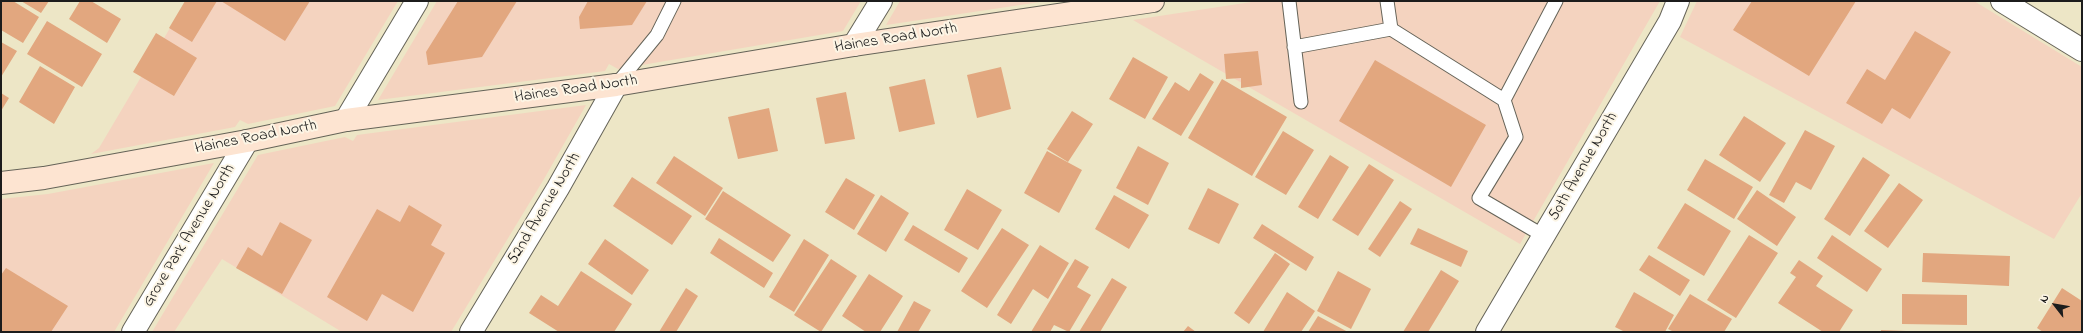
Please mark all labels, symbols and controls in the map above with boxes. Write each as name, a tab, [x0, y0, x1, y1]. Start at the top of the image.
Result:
street label: Haines Road North	[833, 20, 959, 58]
street label: Haines Road North	[513, 72, 639, 108]
street label: 50th Avenue North	[1545, 109, 1623, 225]
street label: Haines Road North	[193, 117, 319, 159]
street label: 52nd Avenue North	[504, 150, 586, 268]
street label: Grove Park Avenue North	[140, 161, 240, 311]
north arrow	[2035, 285, 2075, 325]
text: N	[2036, 292, 2053, 306]

